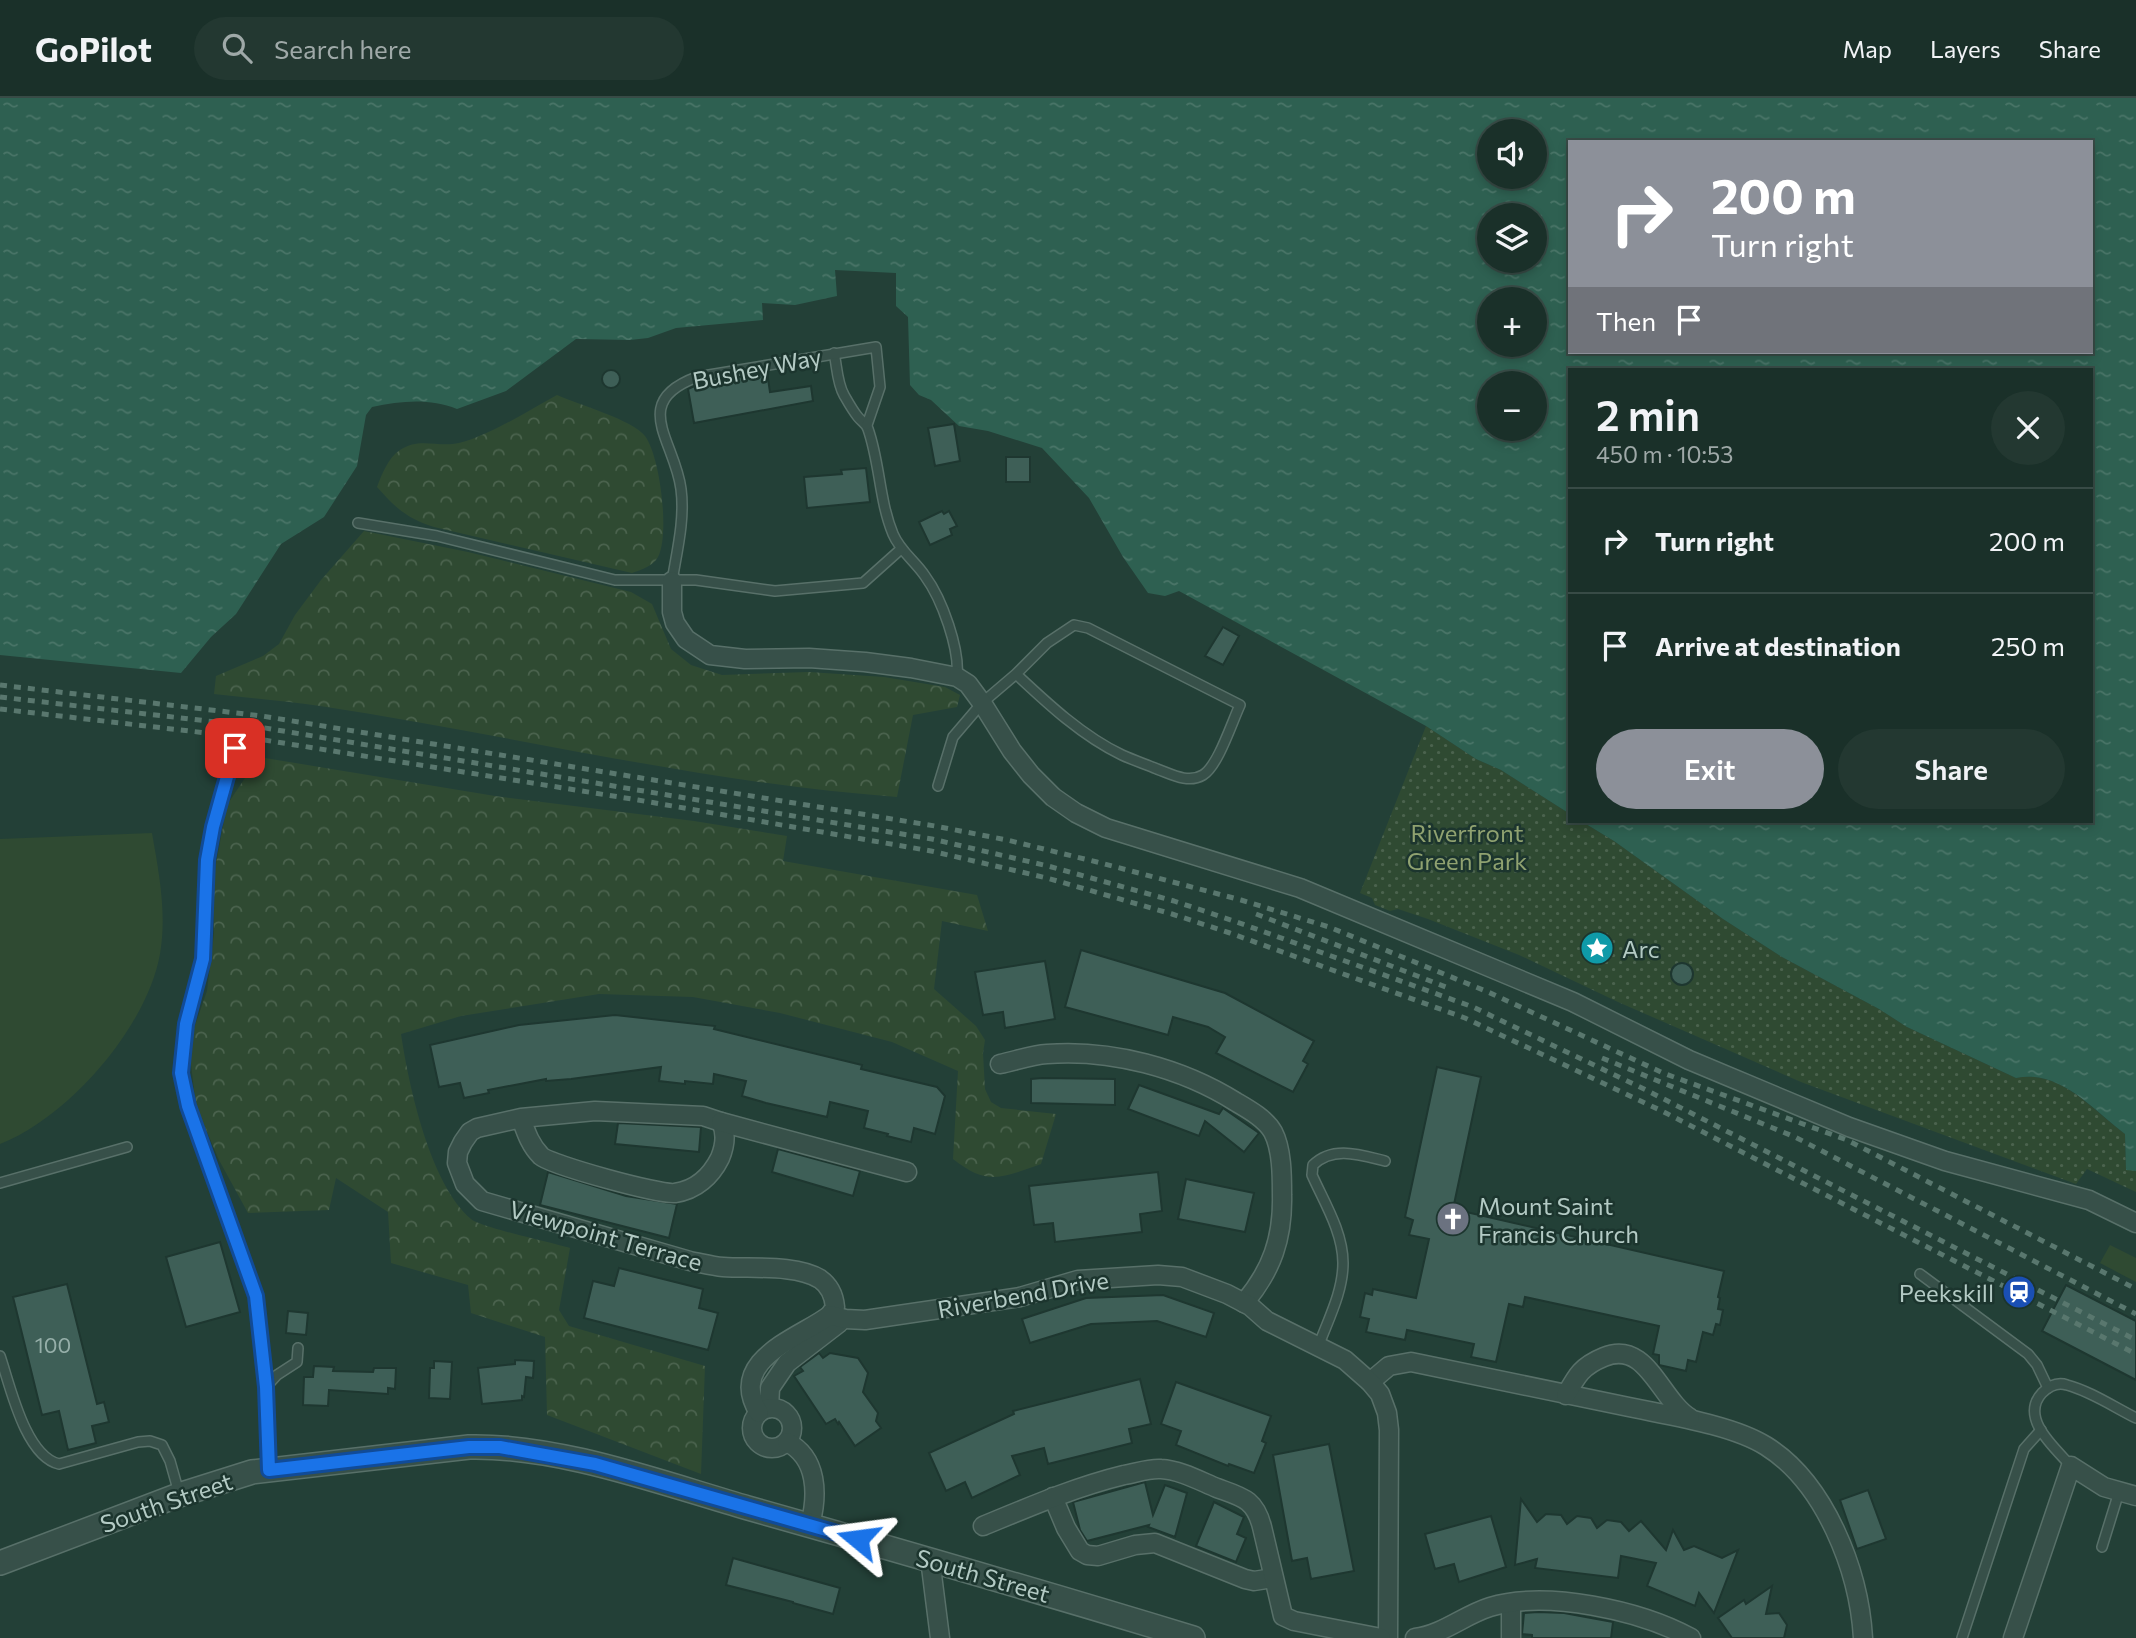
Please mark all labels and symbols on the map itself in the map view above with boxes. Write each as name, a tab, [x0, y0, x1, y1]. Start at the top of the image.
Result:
street label: Bushey Way	[690, 341, 824, 395]
pin	[205, 718, 265, 778]
park label: Riverfront Green Park	[1407, 818, 1527, 875]
place icon: Arc	[1578, 929, 1616, 967]
place label: Arc	[1622, 934, 1660, 963]
place label: Mount Saint Francis Church	[1478, 1191, 1639, 1248]
street label: Viewpoint Terrace	[506, 1194, 706, 1276]
church icon: Mount Saint Francis Church	[1434, 1200, 1472, 1238]
street label: Riverbend Drive	[935, 1265, 1111, 1323]
station icon: Peekskill	[2000, 1273, 2038, 1311]
place label: Peekskill	[1899, 1278, 1994, 1307]
house number: 100	[35, 1332, 71, 1357]
street label: South Street	[96, 1466, 236, 1538]
position arrow	[821, 1502, 895, 1576]
street label: South Street	[913, 1542, 1053, 1608]

